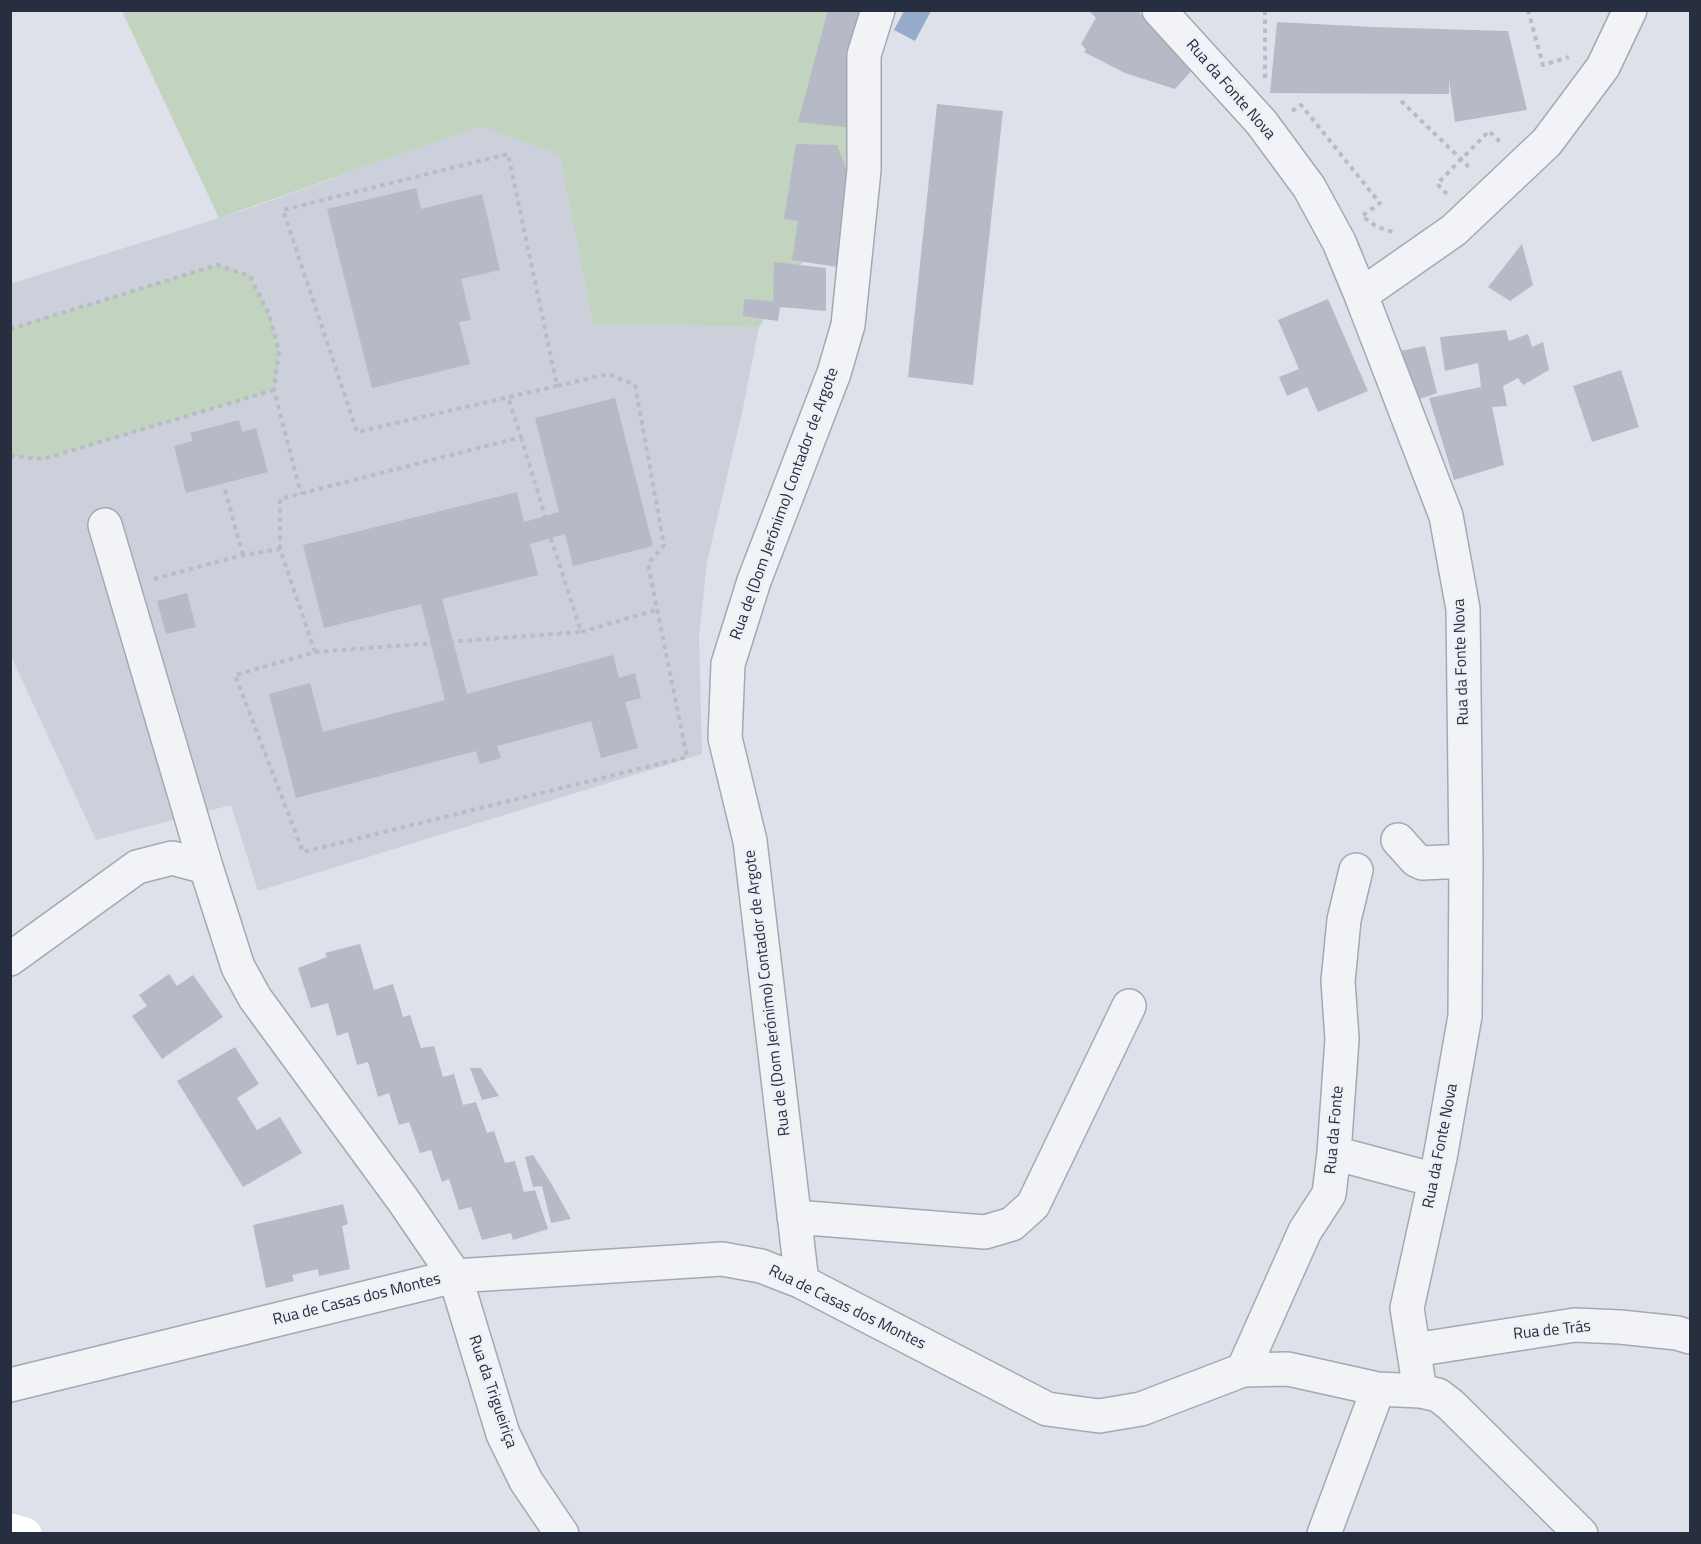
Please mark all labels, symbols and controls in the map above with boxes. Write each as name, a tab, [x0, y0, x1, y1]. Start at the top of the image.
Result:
street label: Rua da Fonte Nova	[1181, 36, 1279, 144]
street label: Rua de (Dom Jerónimo) Contador de Argote	[727, 365, 843, 643]
street label: Rua da Fonte Nova	[1450, 598, 1474, 726]
street label: Rua de (Dom Jerónimo) Contador de Argote	[741, 849, 795, 1137]
street label: Rua da Fonte Nova	[1419, 1082, 1463, 1210]
street label: Rua da Fonte	[1322, 1085, 1348, 1175]
street label: Rua de Casas dos Montes	[765, 1262, 929, 1354]
street label: Rua de Casas dos Montes	[271, 1270, 443, 1330]
street label: Rua de Trás	[1512, 1317, 1592, 1345]
street label: Rua da Trigueiriça	[464, 1333, 520, 1451]

